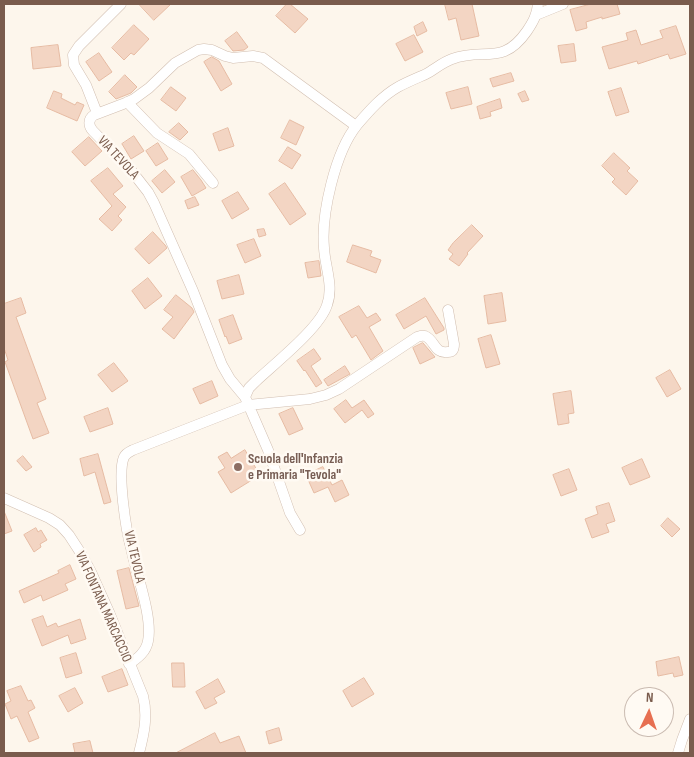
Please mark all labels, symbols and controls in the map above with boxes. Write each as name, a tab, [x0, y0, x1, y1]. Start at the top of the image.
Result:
street label: VIA TEVOLA	[94, 133, 142, 183]
place label: Scuola dell'Infanzia e Primaria "Tevola"	[248, 451, 343, 484]
marker: Scuola dell'Infanzia e Primaria "Tevola"	[232, 461, 244, 473]
street label: VIA TEVOLA	[120, 529, 148, 585]
street label: VIA FONTANA MARCACCIO	[71, 549, 135, 665]
north arrow	[624, 687, 674, 737]
text: N	[646, 689, 654, 706]

